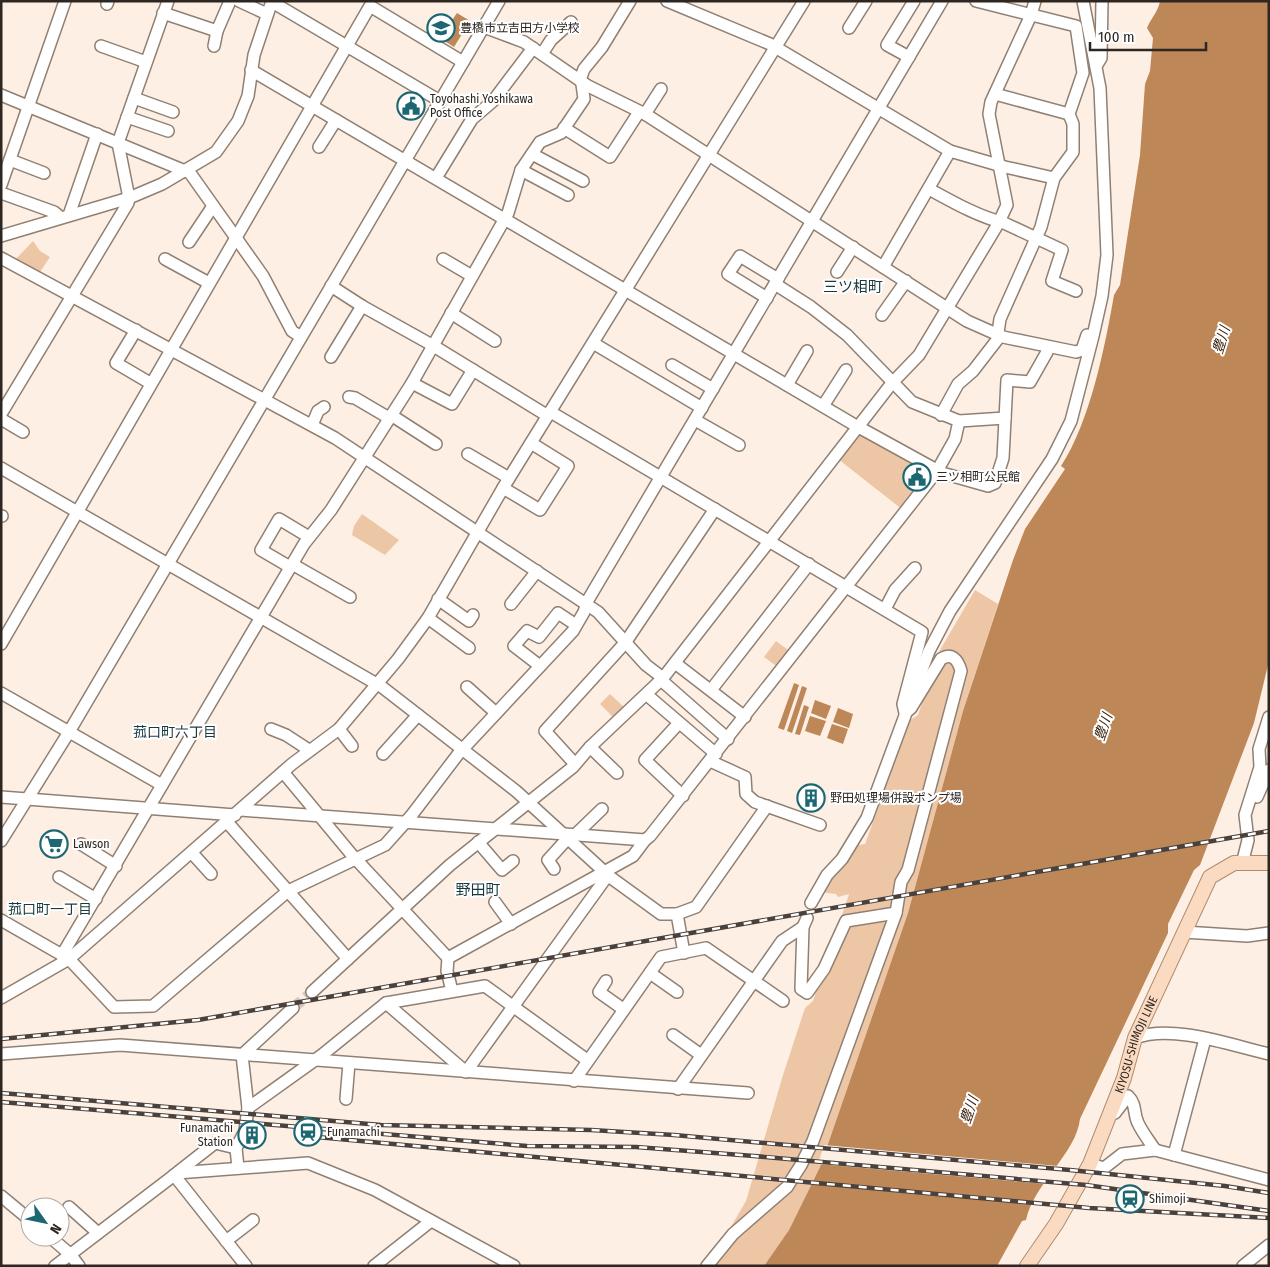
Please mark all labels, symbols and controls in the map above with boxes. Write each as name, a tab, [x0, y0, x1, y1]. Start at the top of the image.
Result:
school or university icon: 豊橋市立吉田方小学校	[426, 13, 456, 43]
scale bar	[1090, 20, 1206, 52]
place label: 豊橋市立吉田方小学校	[460, 21, 580, 35]
text: 100 m	[1098, 28, 1135, 46]
public building icon: Toyohashi Yoshikawa Post Office	[396, 91, 426, 121]
place label: Toyohashi Yoshikawa Post Office	[430, 92, 533, 120]
district label: 三ツ相町	[823, 278, 883, 296]
water label: 豊川	[1209, 322, 1234, 356]
public building icon: 三ツ相町公民館	[902, 462, 932, 492]
place label: 三ツ相町公民館	[936, 470, 1020, 484]
water label: 豊川	[1091, 709, 1117, 743]
district label: 菰口町六丁目	[133, 724, 217, 741]
building icon: 野田処理場併設ポンプ場	[796, 783, 826, 813]
place label: 野田処理場併設ポンプ場	[830, 791, 962, 805]
supermarket icon: Lawson	[39, 829, 69, 859]
place label: Lawson	[73, 837, 110, 851]
district label: 野田町	[455, 881, 501, 899]
district label: 菰口町一丁目	[8, 901, 92, 918]
street label: KIYOSU-SHIMOJI LINE	[1112, 994, 1161, 1095]
water label: 豊川	[957, 1092, 983, 1126]
station icon: Funamachi	[293, 1117, 323, 1147]
building icon: Funamachi Station	[237, 1120, 267, 1150]
place label: Funamachi Station	[180, 1121, 233, 1149]
place label: Funamachi	[327, 1125, 380, 1139]
station icon: Shimoji	[1115, 1184, 1145, 1214]
place label: Shimoji	[1149, 1192, 1186, 1206]
north arrow	[20, 1197, 70, 1247]
text: N	[46, 1221, 65, 1237]

